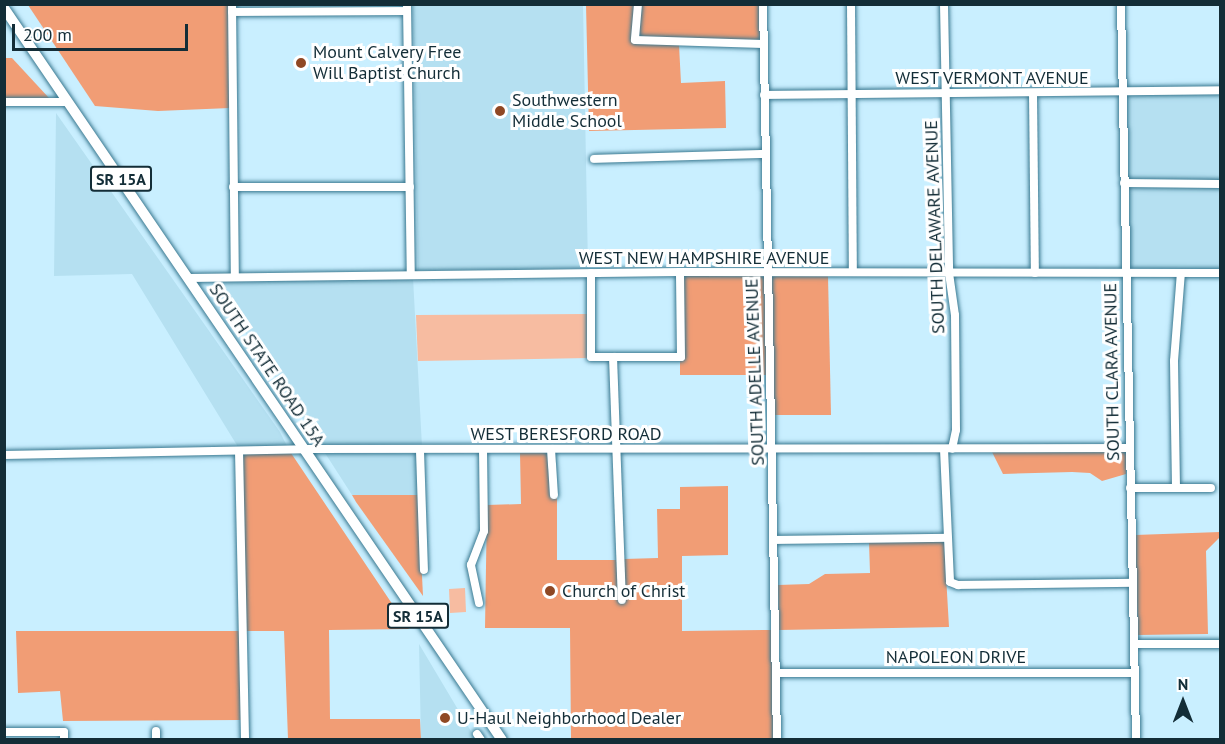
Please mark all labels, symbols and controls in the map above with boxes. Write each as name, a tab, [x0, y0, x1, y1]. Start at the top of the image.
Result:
scale bar	[15, 12, 190, 50]
text: 200 m	[23, 23, 72, 46]
place label: Mount Calvery Free Will Baptist Church	[313, 42, 462, 84]
marker: Mount Calvery Free Will Baptist Church	[294, 56, 308, 70]
street label: WEST VERMONT AVENUE	[894, 67, 1090, 89]
place label: Southwestern Middle School	[512, 90, 622, 132]
marker: Southwestern Middle School	[493, 104, 507, 118]
street label: SOUTH DELAWARE AVENUE	[920, 119, 950, 335]
road number: SR 15A	[90, 166, 152, 192]
street label: WEST NEW HAMPSHIRE AVENUE	[578, 247, 830, 269]
street label: SOUTH ADELLE AVENUE	[741, 277, 769, 467]
street label: SOUTH STATE ROAD 15A	[204, 280, 330, 450]
street label: SOUTH CLARA AVENUE	[1100, 282, 1124, 462]
street label: WEST BERESFORD ROAD	[470, 423, 662, 445]
place label: Church of Christ	[562, 580, 685, 602]
marker: Church of Christ	[543, 584, 557, 598]
road number: SR 15A	[386, 603, 450, 629]
street label: NAPOLEON DRIVE	[886, 646, 1026, 668]
north arrow	[1153, 672, 1213, 732]
text: N	[1178, 674, 1188, 694]
place label: U-Haul Neighborhood Dealer	[457, 707, 681, 729]
marker: U-Haul Neighborhood Dealer	[438, 711, 452, 725]

